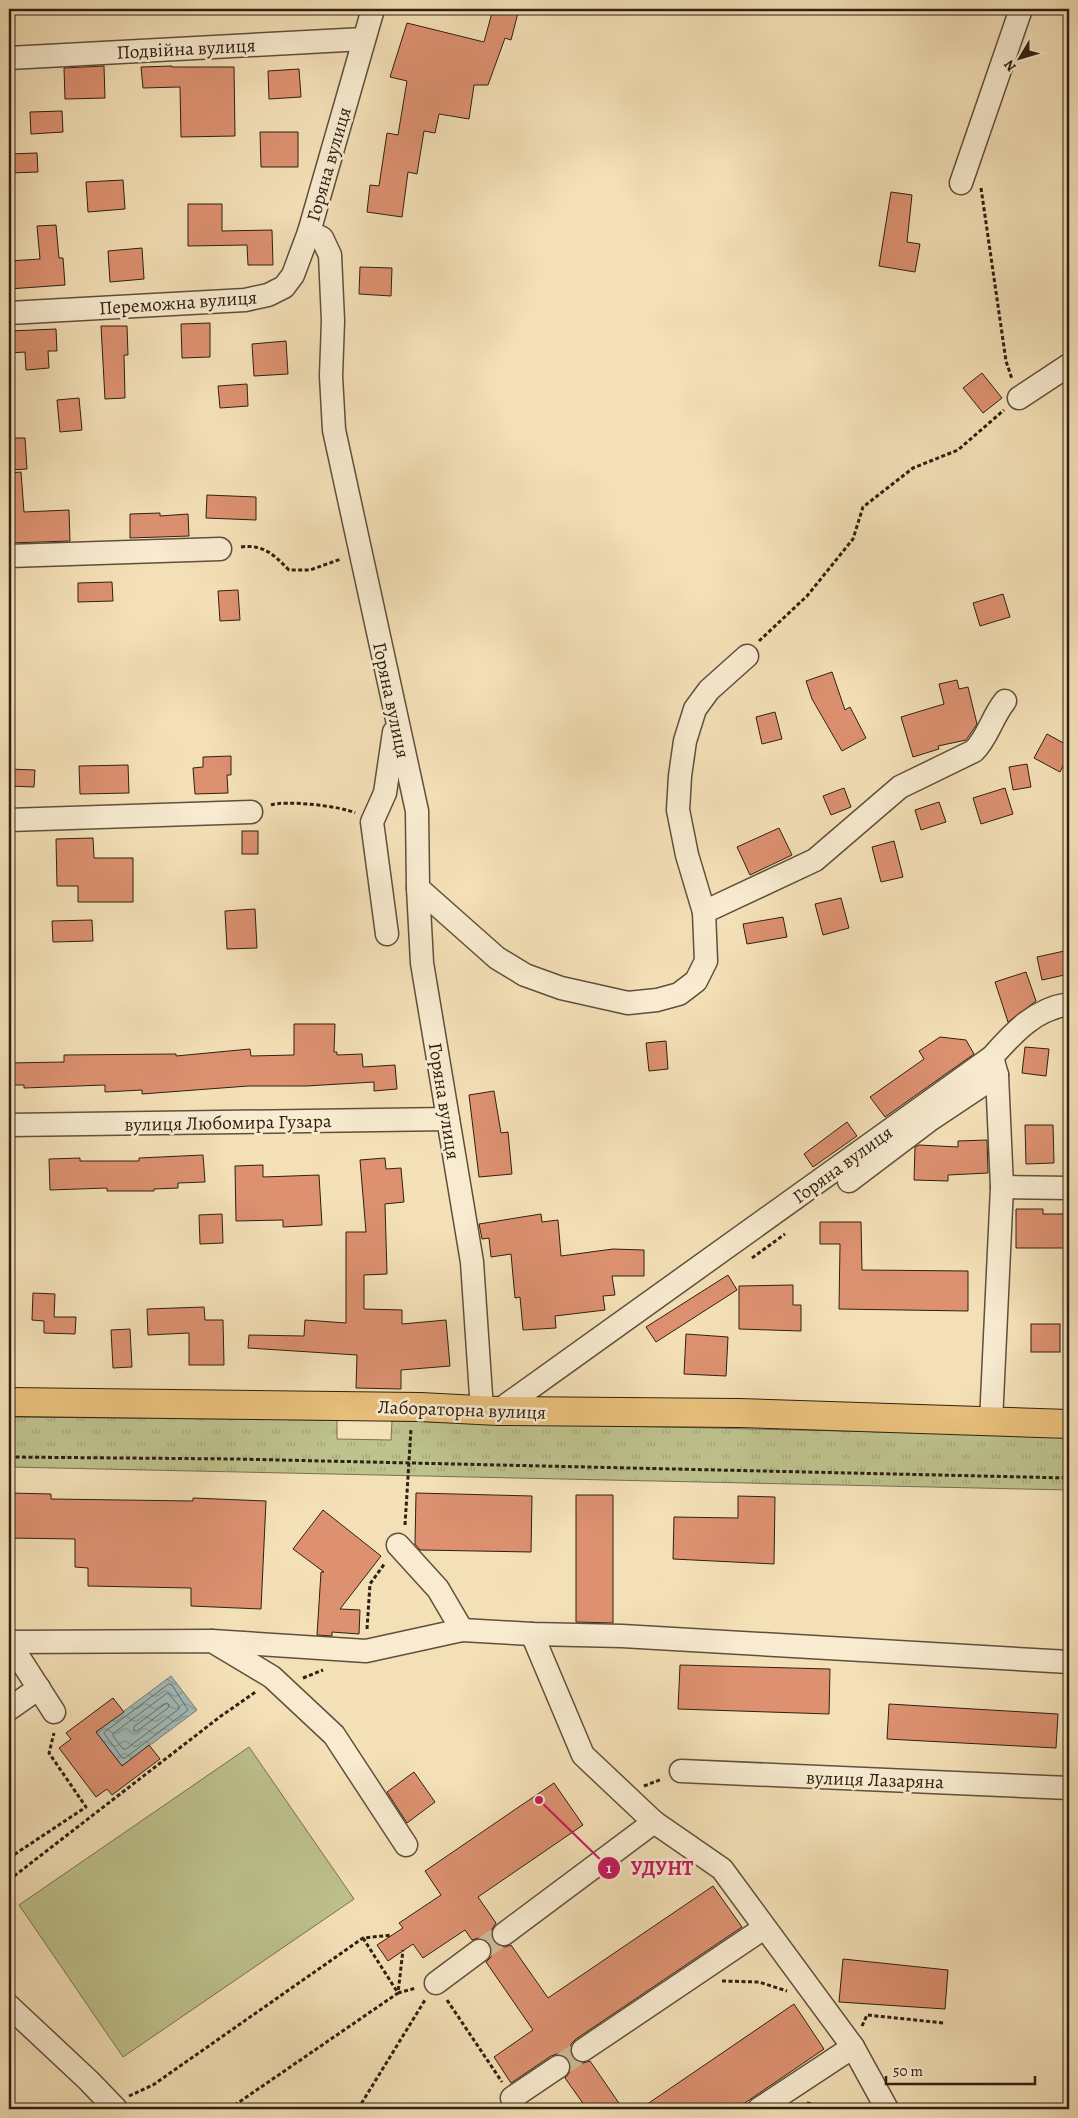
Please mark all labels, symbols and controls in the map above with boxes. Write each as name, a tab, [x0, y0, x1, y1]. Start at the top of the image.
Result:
street label: Подвійна вулиця	[116, 32, 256, 66]
north arrow	[996, 32, 1046, 82]
text: N	[1000, 56, 1021, 76]
street label: Горяна вулиця	[300, 104, 358, 225]
street label: Переможна вулиця	[98, 285, 258, 321]
street label: Горяна вулиця	[366, 640, 416, 761]
street label: Горяна вулиця	[422, 1041, 466, 1161]
street label: вулиця Любомира Гузара	[124, 1108, 332, 1138]
street label: Горяна вулиця	[787, 1120, 898, 1210]
street label: Лабораторна вулиця	[377, 1394, 547, 1426]
street label: вулиця Лазаряна	[806, 1765, 945, 1795]
callout: УДУНТ	[596, 1850, 704, 1885]
text: УДУНТ	[631, 1855, 694, 1882]
text: 1	[606, 1858, 612, 1878]
scale bar	[886, 2053, 1034, 2085]
text: 50 m	[893, 2061, 923, 2081]

